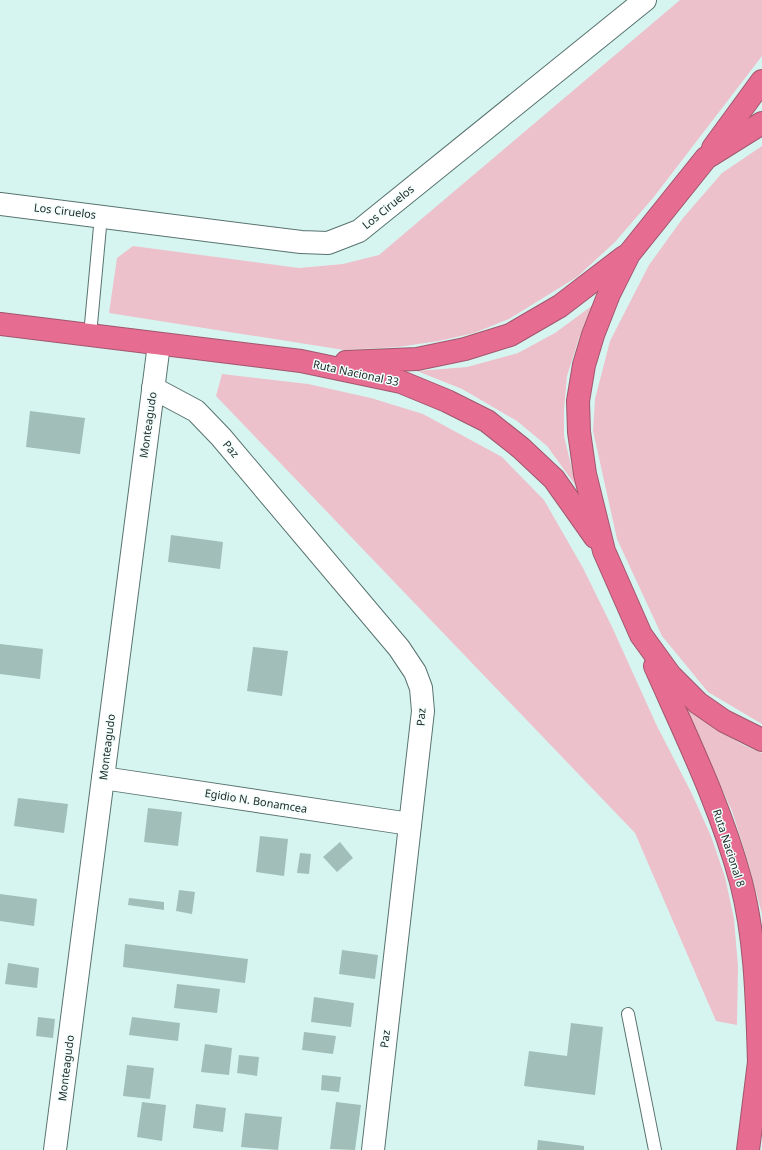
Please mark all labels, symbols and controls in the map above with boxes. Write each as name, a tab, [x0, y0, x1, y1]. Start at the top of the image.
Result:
street label: Los Ciruelos	[359, 181, 417, 232]
street label: Los Ciruelos	[33, 199, 97, 222]
street label: Ruta Nacional 33	[312, 356, 400, 389]
street label: Monteagudo	[135, 390, 160, 459]
street label: Paz	[220, 437, 243, 460]
street label: Paz	[413, 708, 428, 726]
street label: Monteagudo	[95, 713, 118, 781]
street label: Egidio N. Bonamcea	[204, 785, 308, 816]
street label: Ruta Nacional 8	[710, 807, 749, 889]
street label: Paz	[376, 1029, 393, 1049]
street label: Monteagudo	[54, 1034, 77, 1102]

